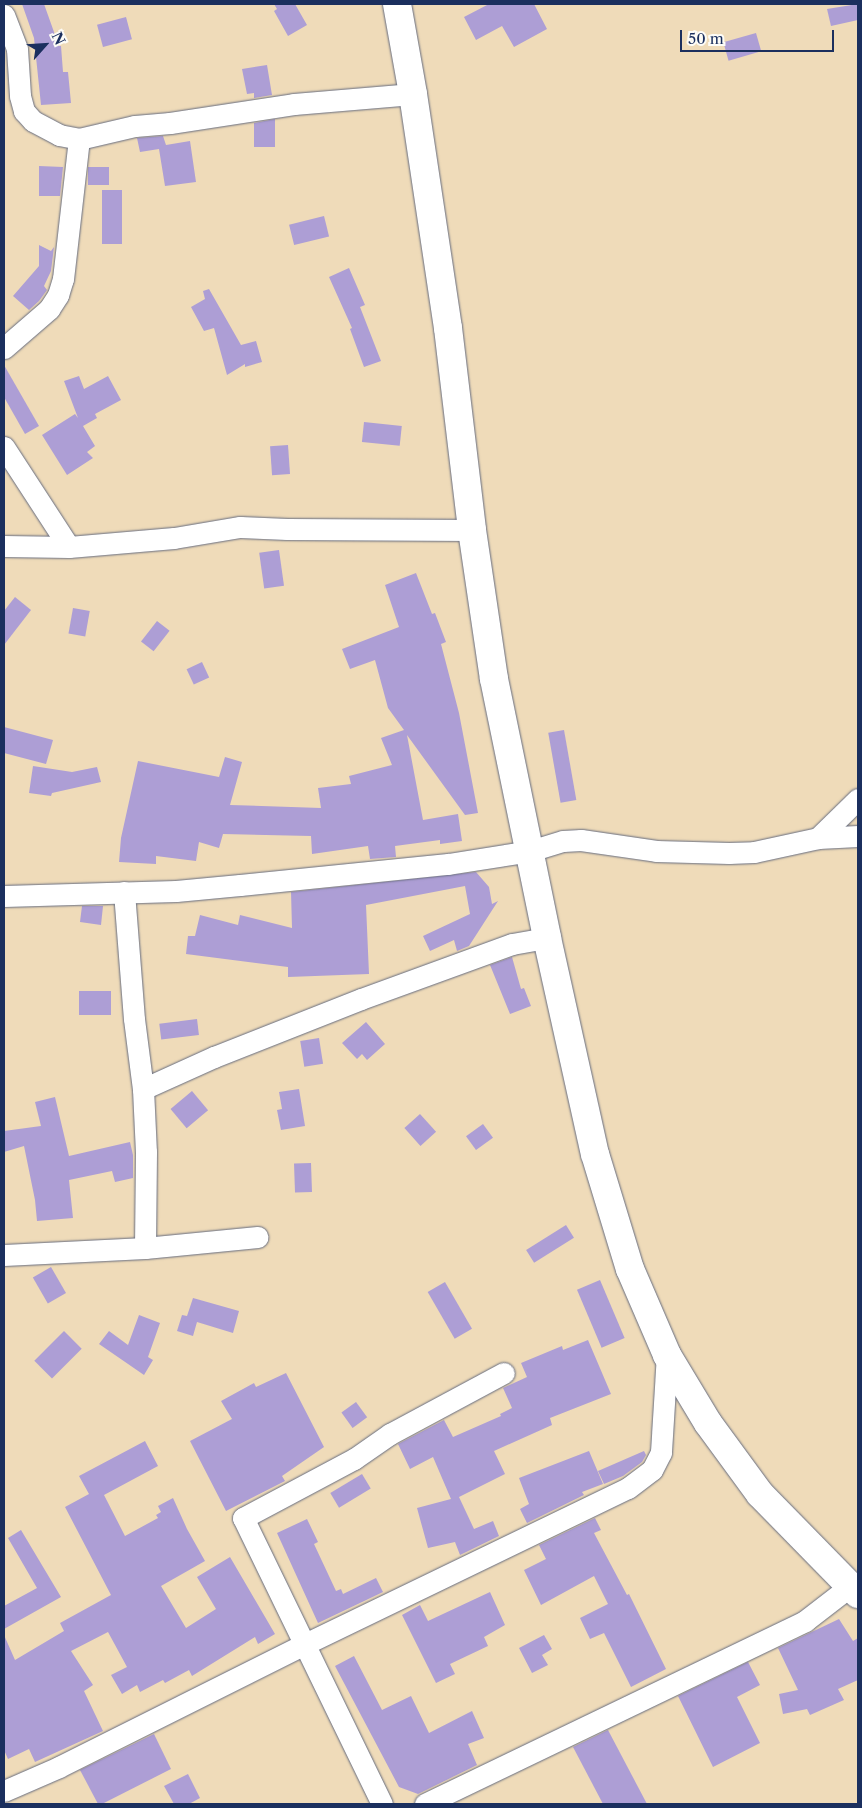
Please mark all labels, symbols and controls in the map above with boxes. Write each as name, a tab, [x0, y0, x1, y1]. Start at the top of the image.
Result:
north arrow	[20, 20, 70, 70]
scale bar	[682, 20, 836, 52]
text: N	[48, 29, 69, 48]
text: 50 m	[688, 29, 724, 48]

